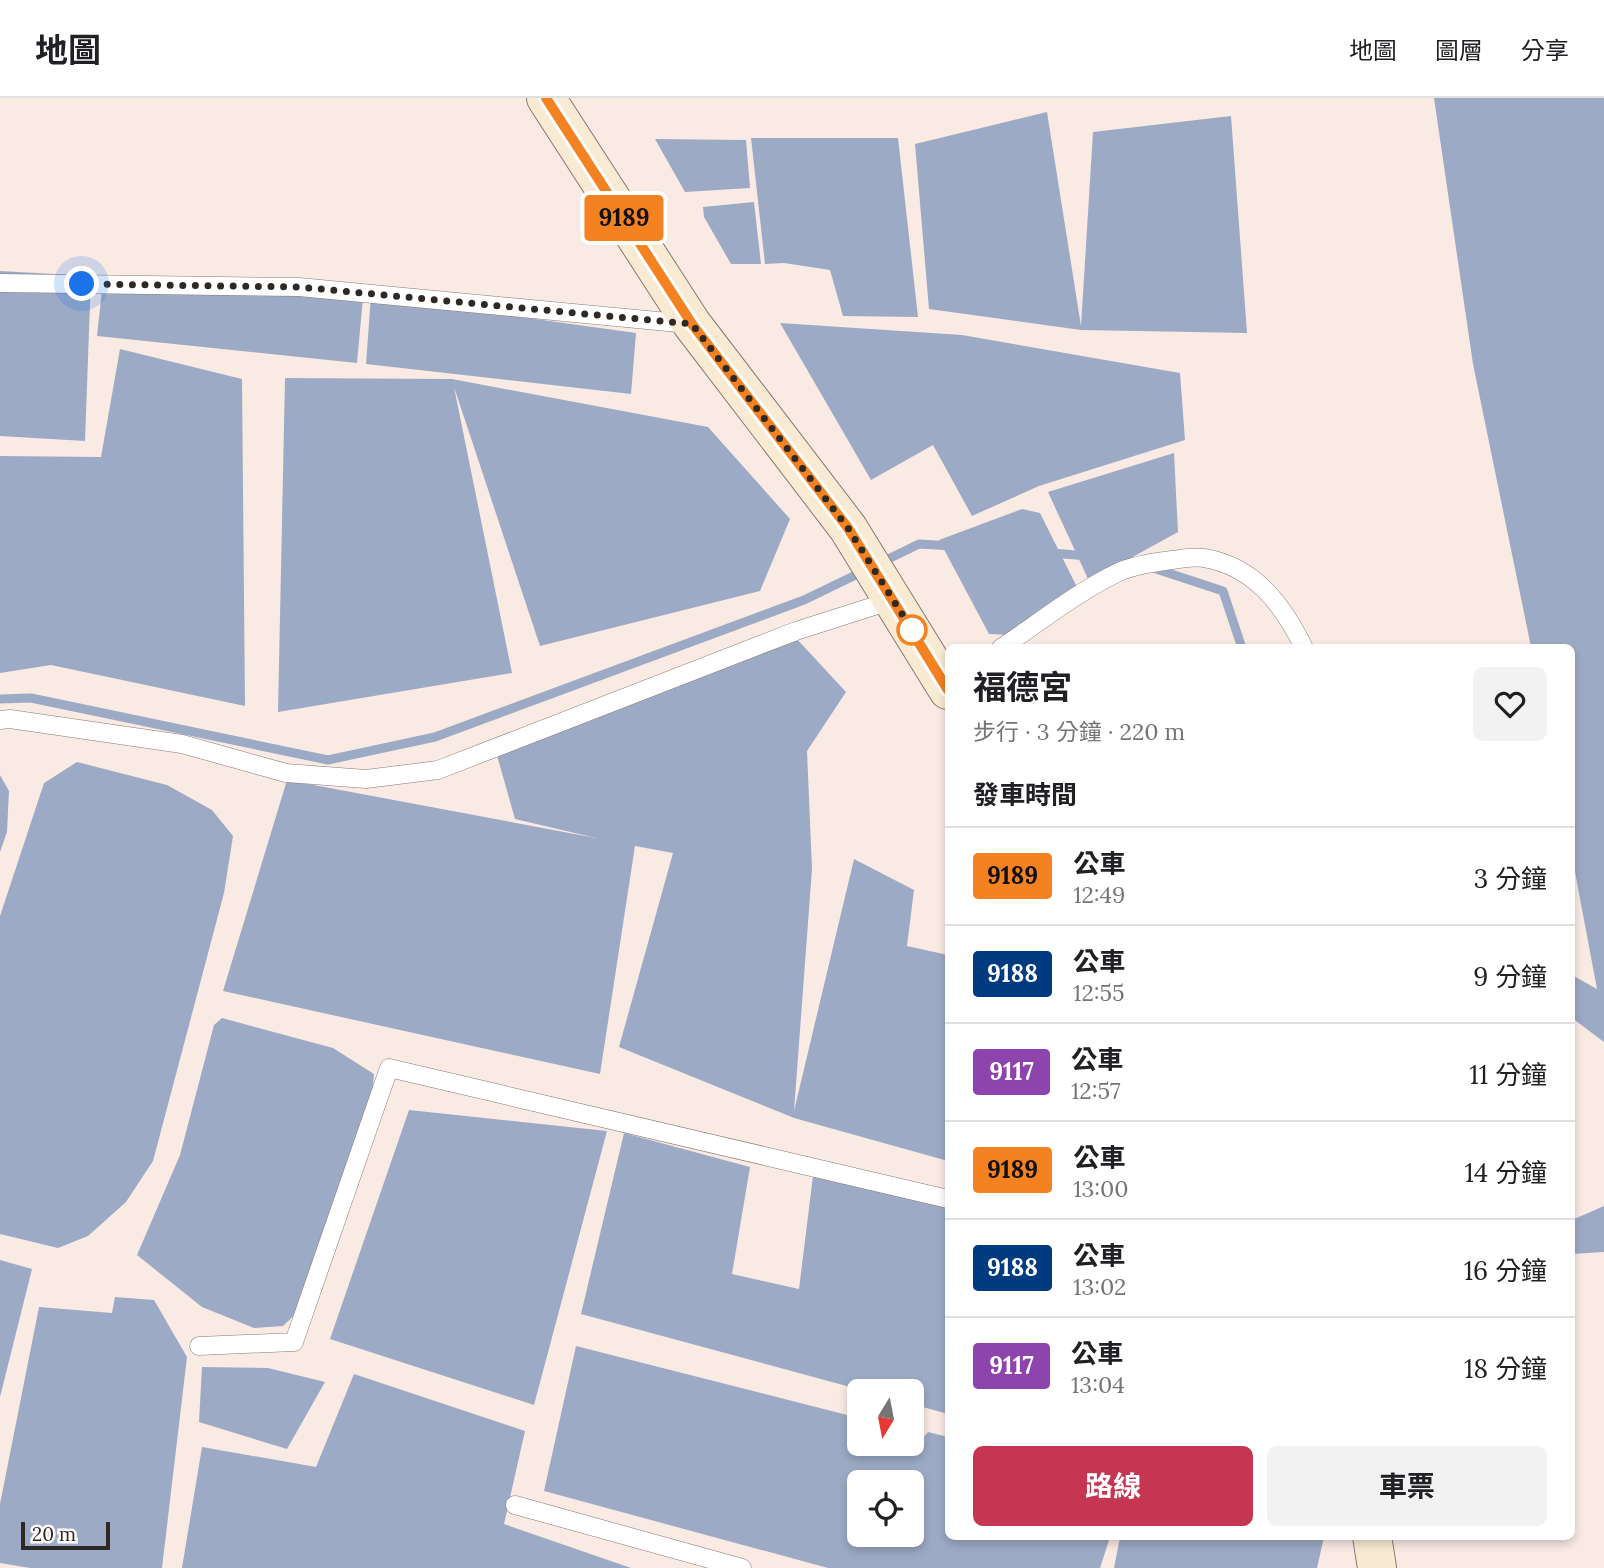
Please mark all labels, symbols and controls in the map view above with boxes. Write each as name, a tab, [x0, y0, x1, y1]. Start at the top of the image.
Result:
text: 地圖	[35, 29, 101, 71]
text: 地圖	[1349, 35, 1397, 66]
text: 圖層	[1435, 35, 1483, 66]
text: 分享	[1521, 35, 1569, 66]
line badge: 9189	[575, 195, 673, 241]
text: 9189	[598, 202, 650, 233]
your location	[64, 266, 99, 301]
unlabelled marker	[897, 615, 927, 645]
text: 福德宮	[973, 666, 1072, 708]
button: heart	[1473, 667, 1547, 741]
text: 步行 · 3 分鐘 · 220 m	[973, 717, 1185, 746]
text: 發車時間	[973, 778, 1077, 811]
text: 公車	[1073, 847, 1125, 880]
text: 9189	[987, 860, 1038, 891]
text: 3 分鐘	[1474, 862, 1547, 895]
text: 12:49	[1073, 880, 1125, 909]
text: 公車	[1073, 945, 1125, 978]
text: 9188	[987, 958, 1038, 989]
text: 9 分鐘	[1473, 960, 1547, 993]
text: 12:55	[1073, 978, 1125, 1007]
text: 公車	[1071, 1043, 1123, 1076]
text: 9117	[989, 1056, 1034, 1087]
text: 11 分鐘	[1469, 1058, 1547, 1091]
text: 12:57	[1071, 1076, 1121, 1105]
text: 公車	[1073, 1141, 1125, 1174]
text: 9189	[987, 1154, 1038, 1185]
text: 14 分鐘	[1465, 1156, 1547, 1189]
text: 13:00	[1073, 1174, 1129, 1203]
text: 公車	[1073, 1239, 1125, 1272]
text: 9188	[987, 1252, 1038, 1283]
text: 16 分鐘	[1464, 1254, 1547, 1287]
text: 13:02	[1073, 1272, 1126, 1301]
text: 公車	[1071, 1337, 1123, 1370]
text: 9117	[989, 1350, 1034, 1381]
text: 18 分鐘	[1464, 1352, 1547, 1385]
text: 13:04	[1071, 1370, 1125, 1399]
north arrow	[847, 1379, 924, 1456]
map controls	[847, 1379, 924, 1547]
button: 路線	[973, 1446, 1253, 1526]
button: 車票	[1267, 1446, 1547, 1526]
button: locate	[847, 1470, 924, 1547]
scale bar	[21, 1519, 110, 1551]
text: 20 m	[32, 1522, 76, 1546]

